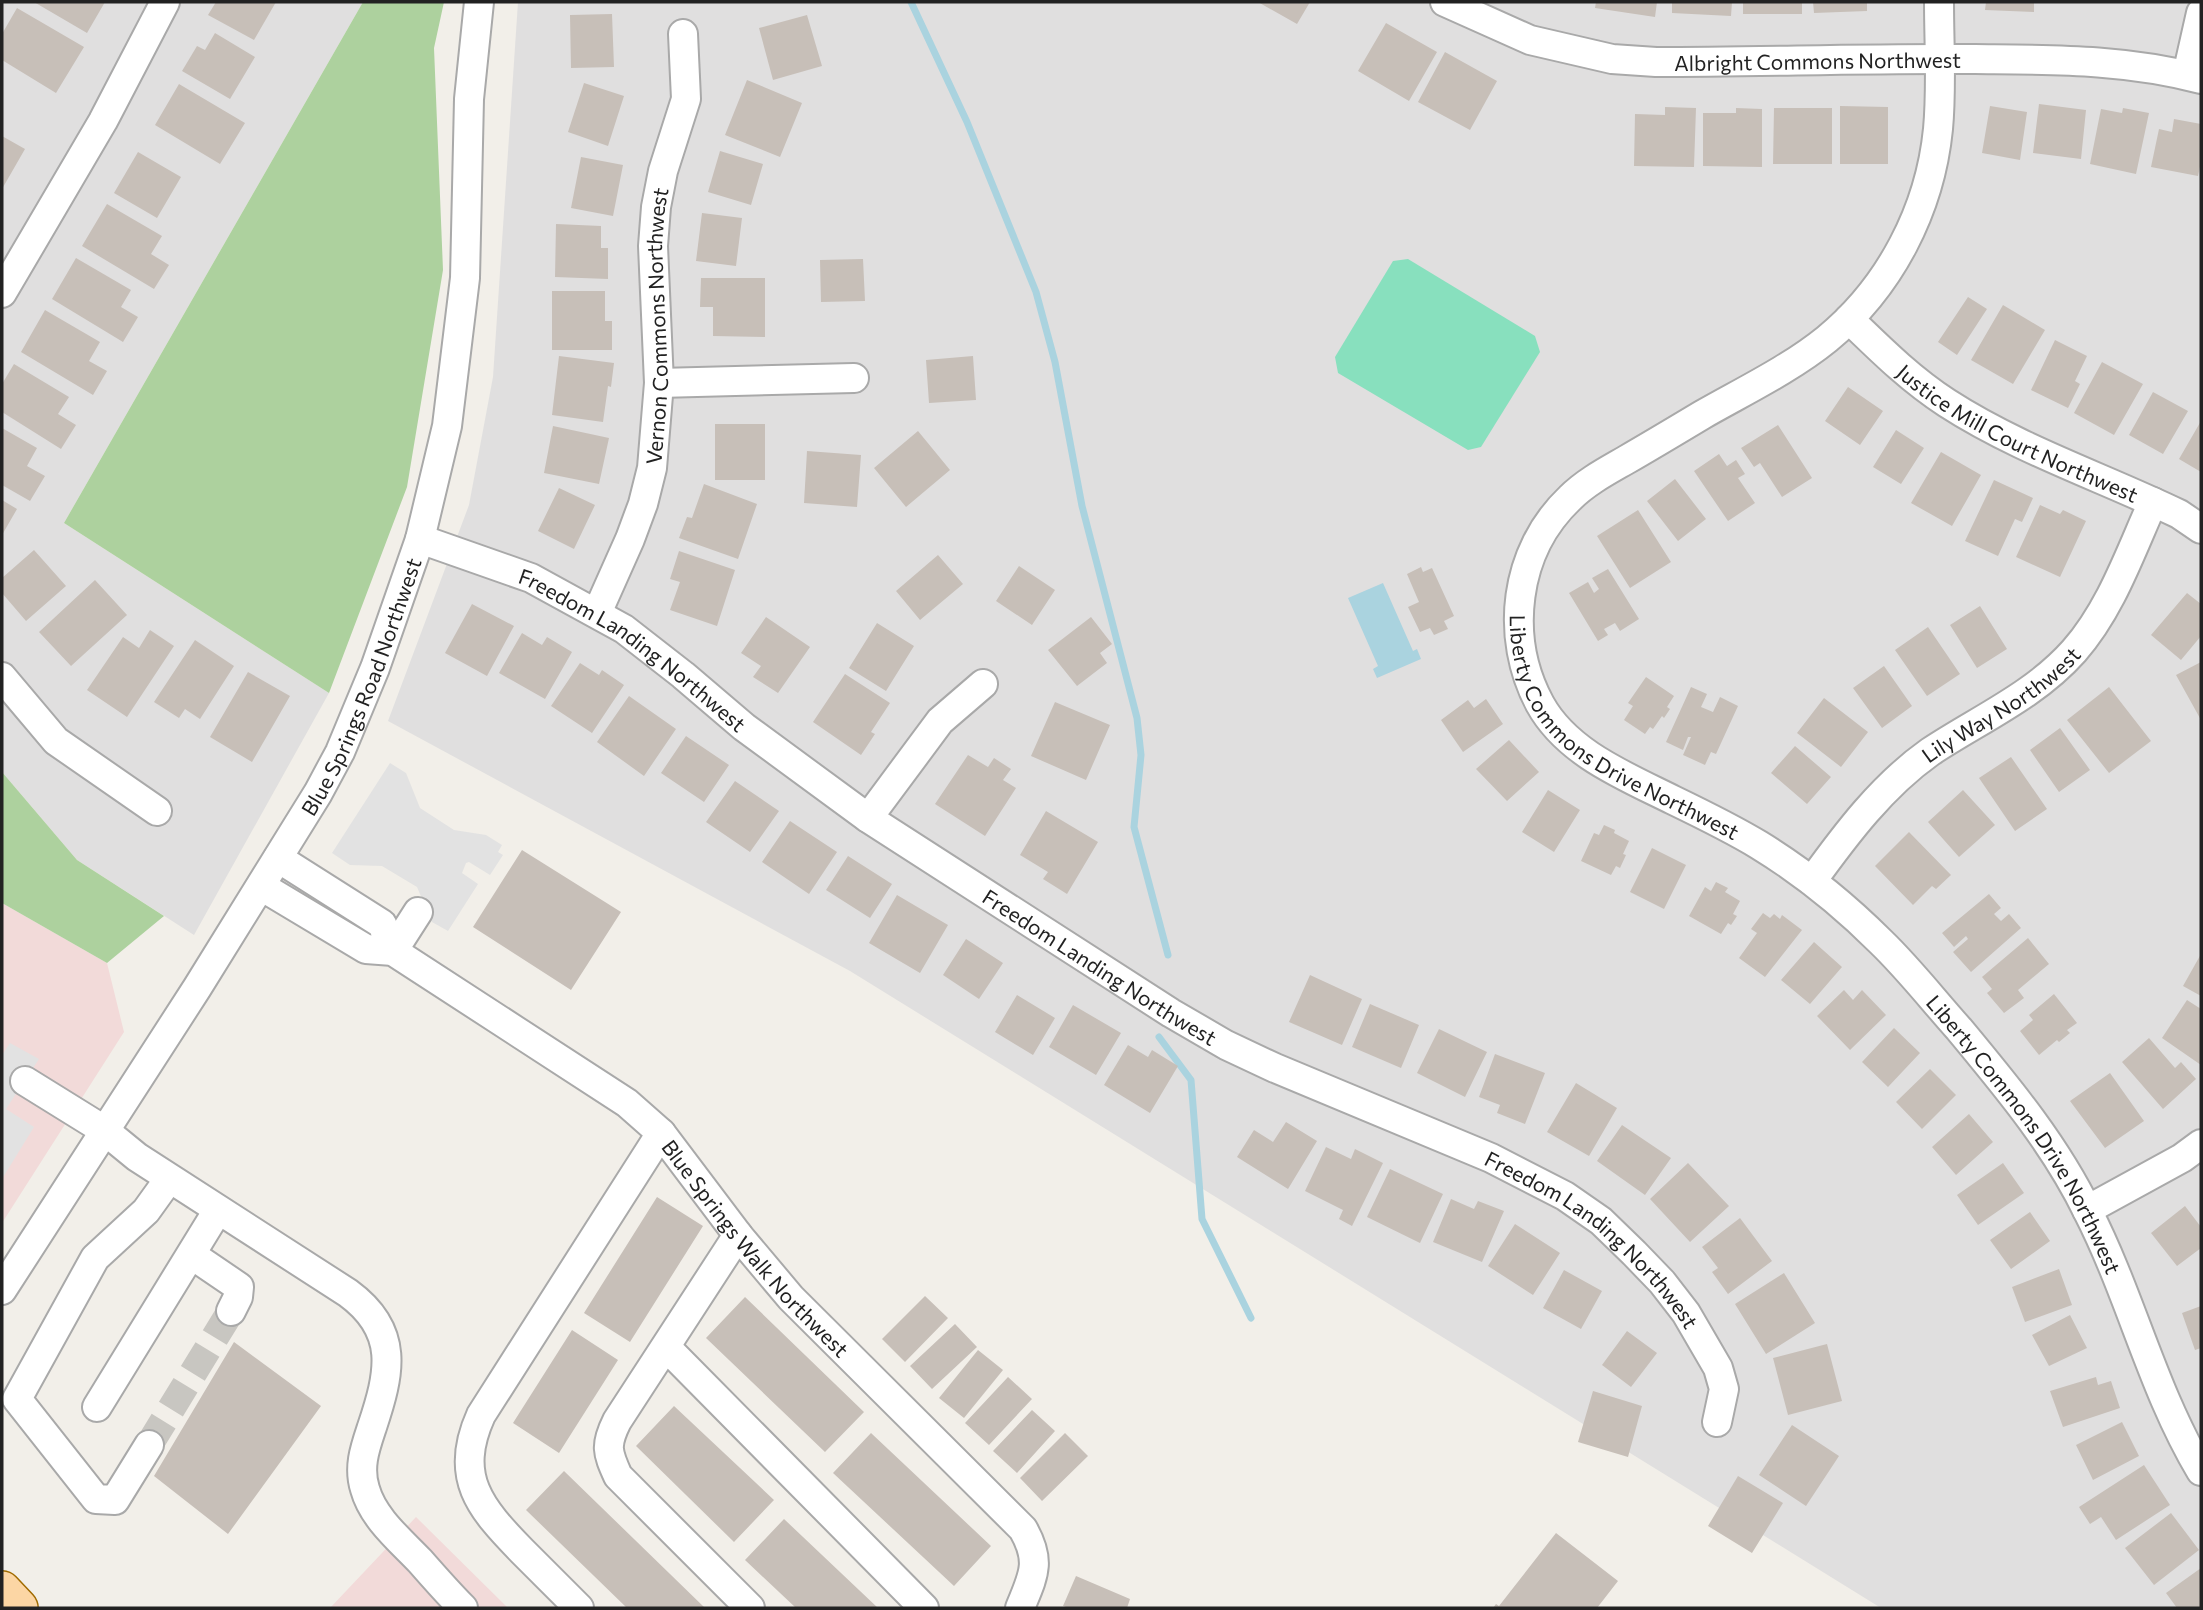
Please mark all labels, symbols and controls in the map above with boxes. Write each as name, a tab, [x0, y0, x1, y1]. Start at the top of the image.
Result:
street label: Albright Commons Northwest	[1674, 46, 1961, 74]
street label: Vernon Commons Northwest	[640, 185, 672, 465]
street label: Justice Mill Court Northwest	[1893, 358, 2142, 506]
street label: Blue Springs Road Northwest	[295, 554, 425, 820]
street label: Freedom Landing Northwest	[516, 562, 752, 736]
street label: Liberty Commons Drive Northwest	[1506, 615, 1744, 844]
street label: Lily Way Northwest	[1916, 641, 2085, 767]
street label: Freedom Landing Northwest	[979, 883, 1222, 1050]
street label: Liberty Commons Drive Northwest	[1922, 989, 2127, 1277]
street label: Blue Springs Walk Northwest	[658, 1134, 854, 1361]
street label: Freedom Landing Northwest	[1481, 1145, 1704, 1332]

